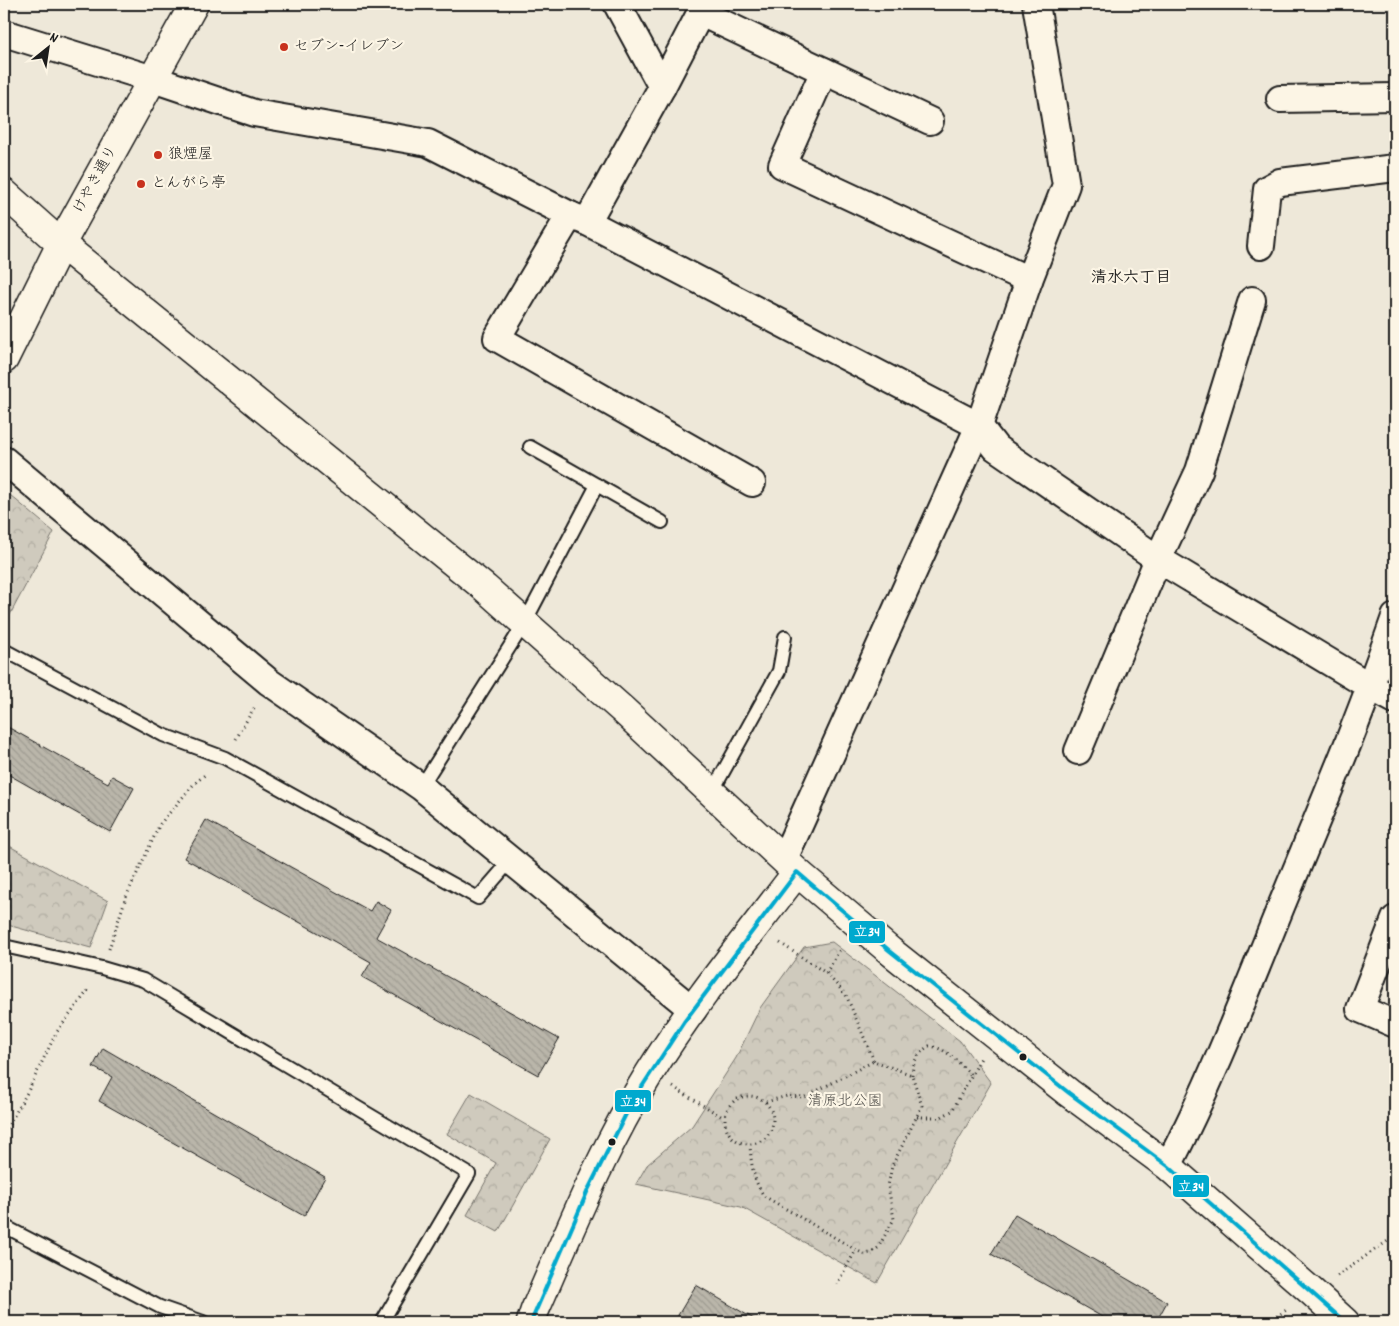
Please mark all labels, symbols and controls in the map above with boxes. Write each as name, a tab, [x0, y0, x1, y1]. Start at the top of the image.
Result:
north arrow	[22, 22, 72, 72]
text: N	[46, 28, 62, 49]
place label: セブン-イレブン	[294, 36, 404, 58]
marker: セブン-イレブン	[278, 41, 290, 53]
street label: けやき通り	[68, 142, 124, 218]
place label: 狼煙屋	[168, 144, 213, 166]
marker: 狼煙屋	[152, 149, 164, 161]
place label: とんがら亭	[151, 173, 226, 195]
marker: とんがら亭	[135, 178, 147, 190]
district label: 清水六丁目	[1091, 267, 1171, 290]
line badge: 立34	[848, 920, 886, 944]
text: 立34	[854, 923, 880, 943]
unlabelled marker	[1018, 1052, 1028, 1062]
line badge: 立34	[614, 1089, 652, 1113]
park label: 清原北公園	[807, 1091, 883, 1113]
text: 立34	[620, 1093, 646, 1113]
unlabelled marker	[607, 1137, 617, 1147]
line badge: 立34	[1172, 1174, 1210, 1198]
text: 立34	[1178, 1178, 1204, 1198]

